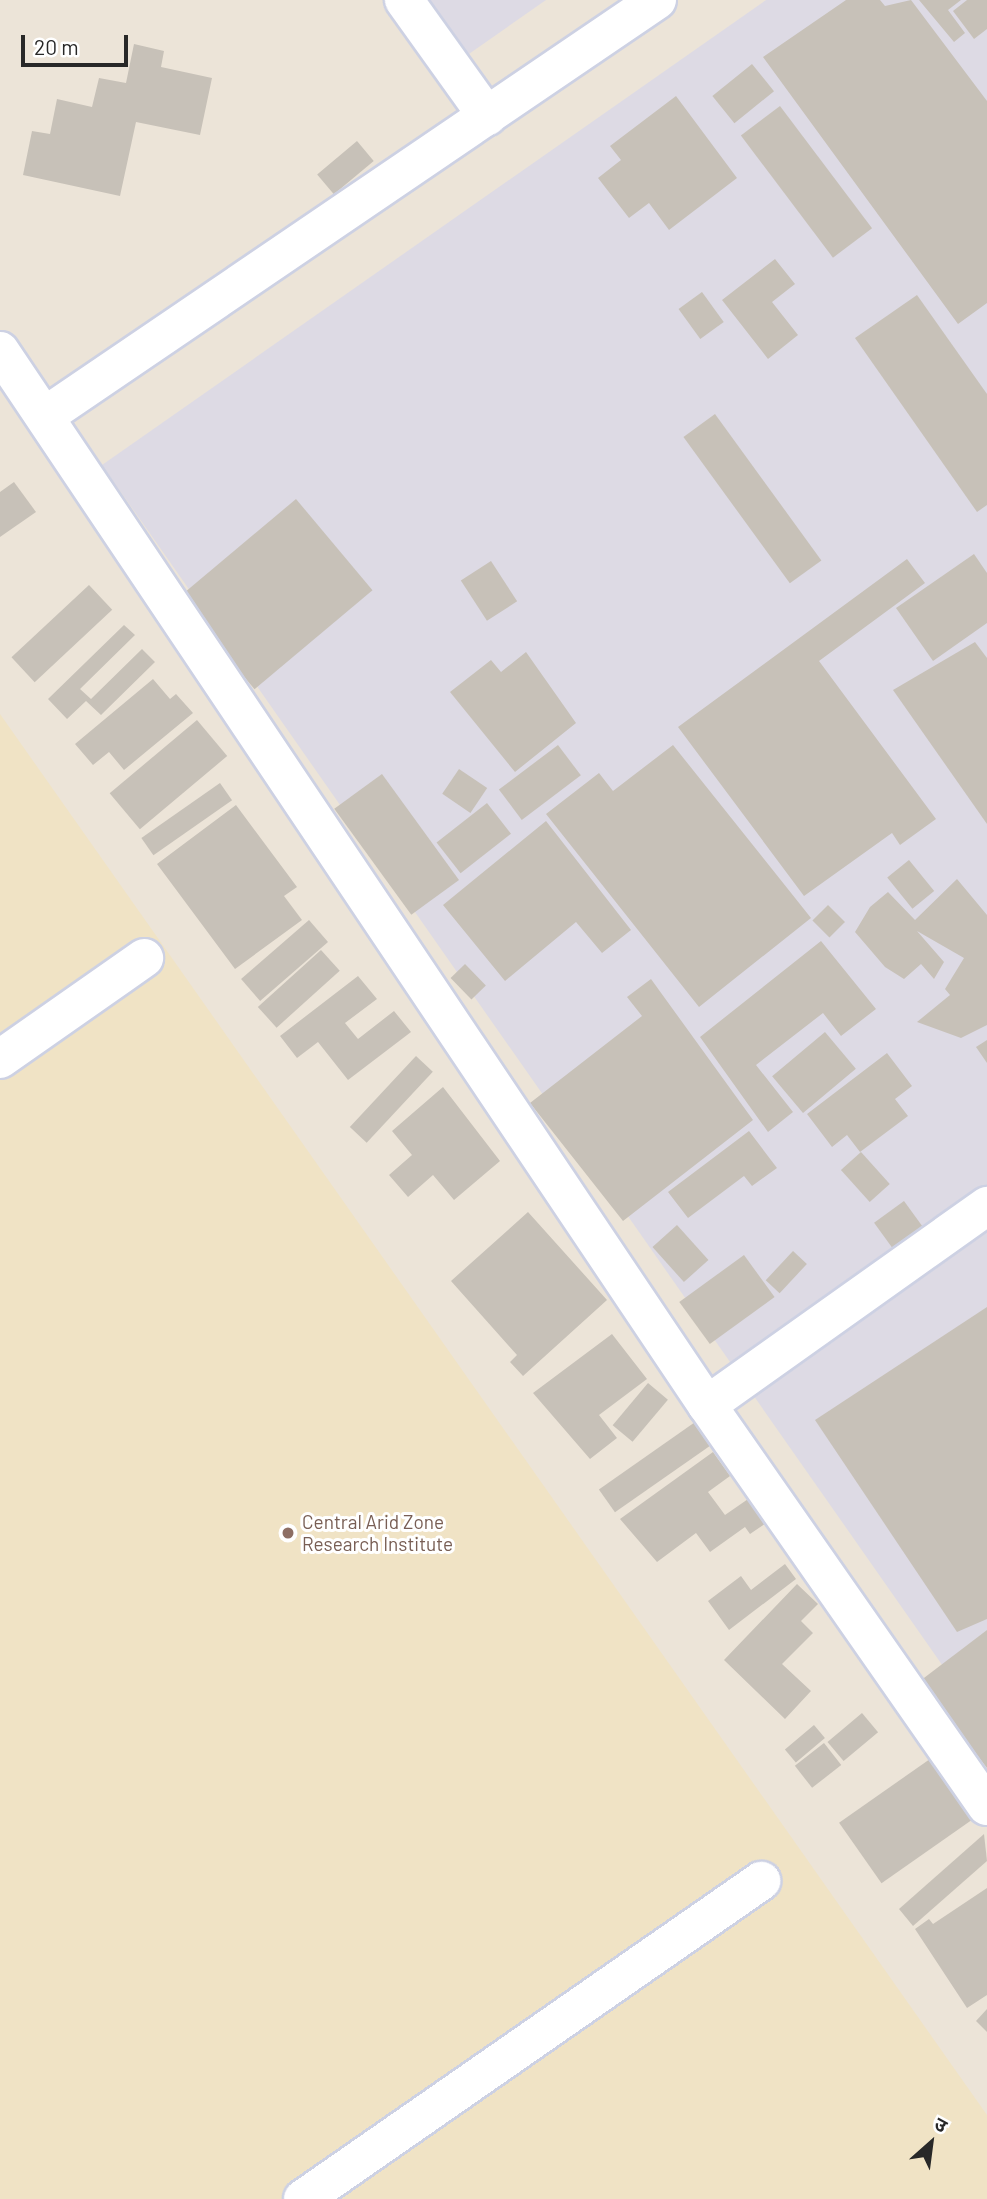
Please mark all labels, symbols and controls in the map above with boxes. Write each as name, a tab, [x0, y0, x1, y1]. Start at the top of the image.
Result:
scale bar	[24, 21, 131, 65]
text: 20 m	[34, 34, 79, 59]
place label: Central Arid Zone Research Institute	[302, 1511, 453, 1555]
marker: Central Arid Zone Research Institute	[280, 1525, 296, 1541]
north arrow	[896, 2108, 966, 2178]
text: उ	[931, 2111, 951, 2137]

